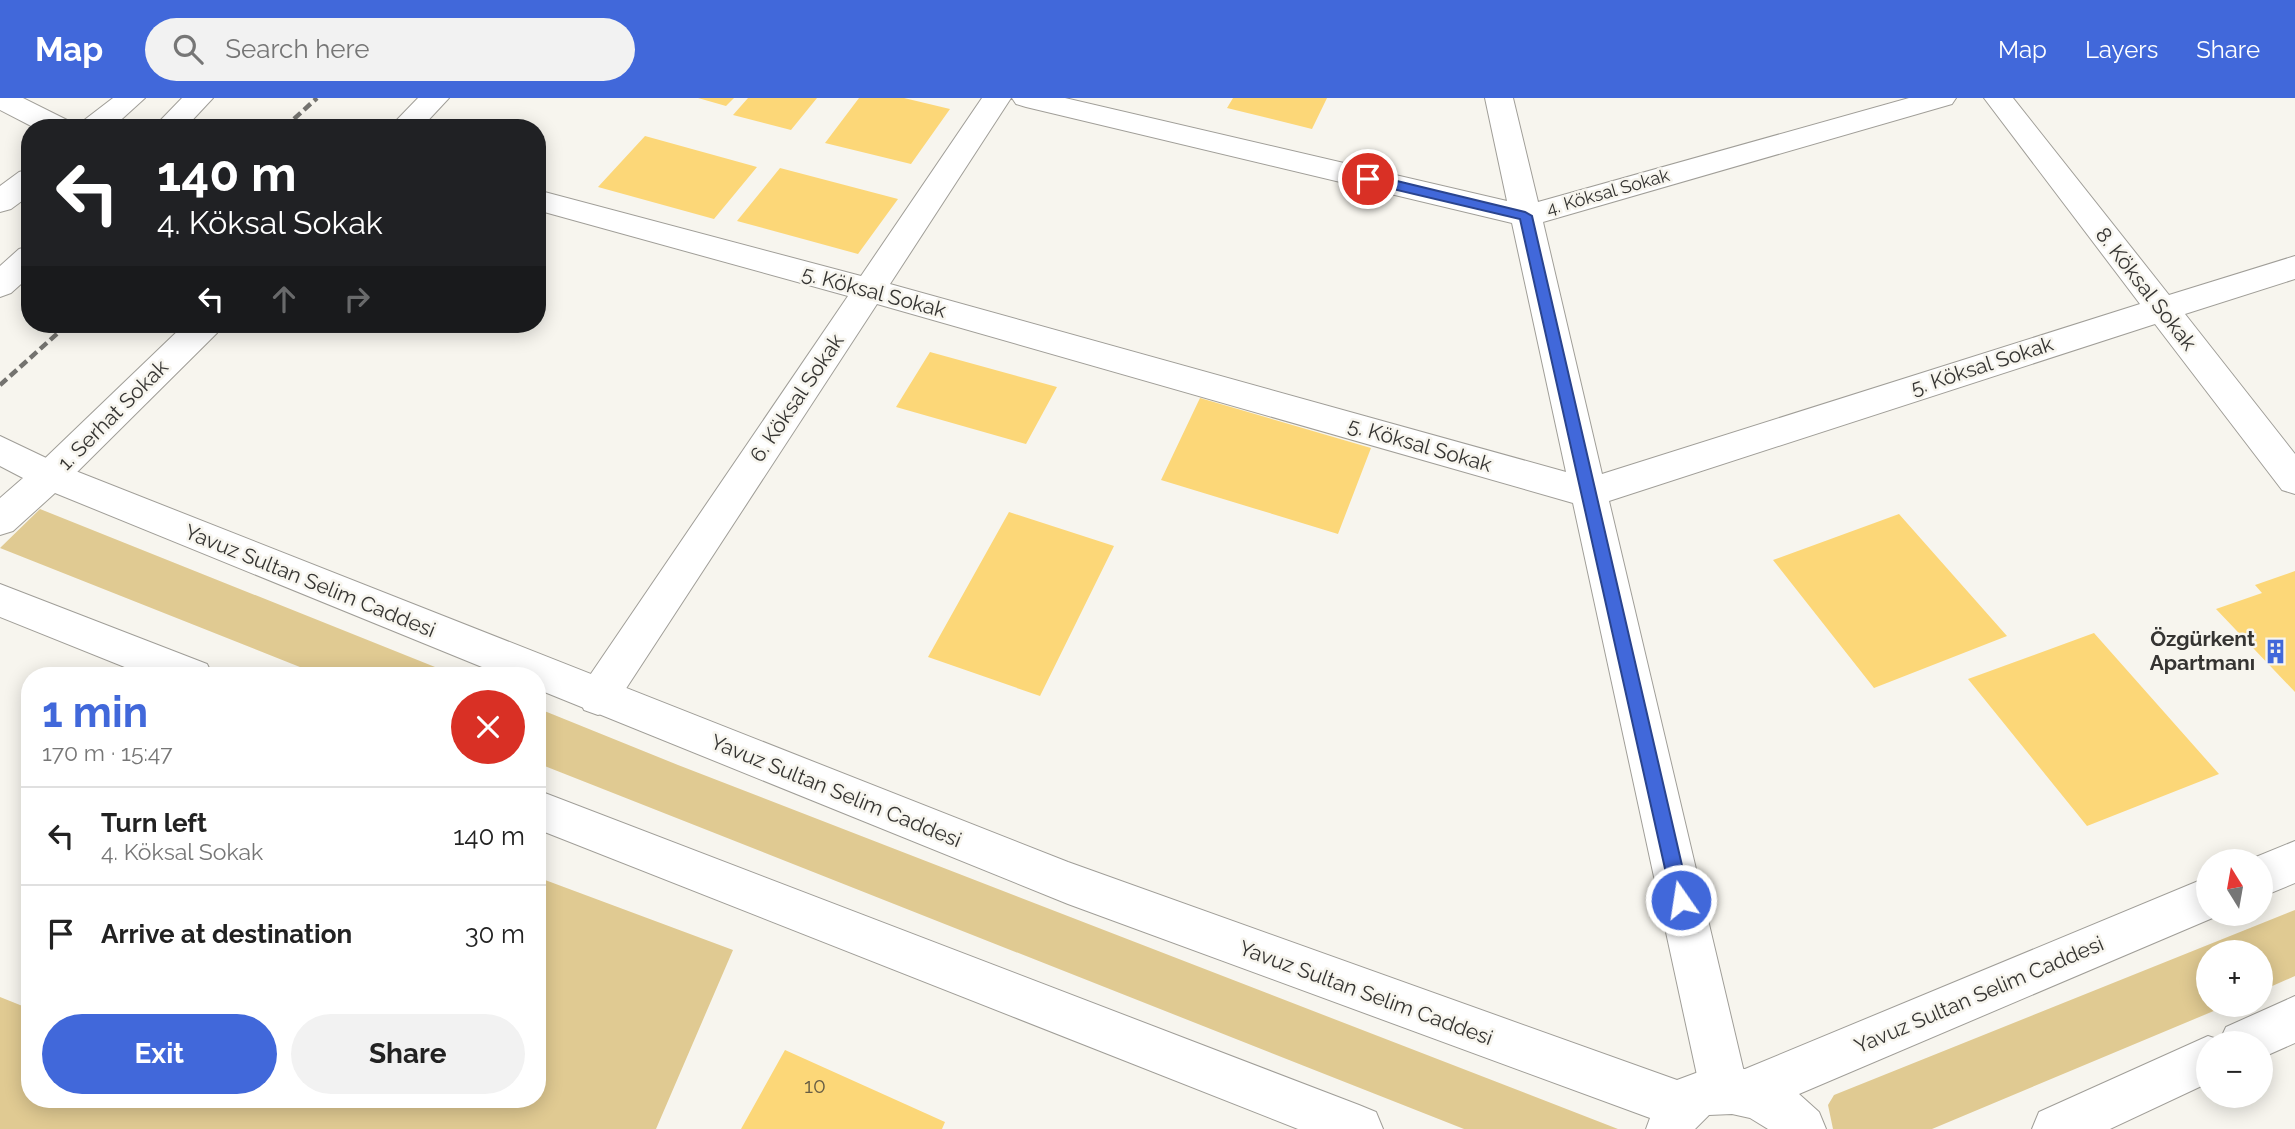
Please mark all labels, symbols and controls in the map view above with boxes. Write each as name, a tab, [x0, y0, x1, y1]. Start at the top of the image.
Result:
search box	[145, 18, 635, 81]
text: Map	[35, 30, 103, 69]
icon: search	[169, 30, 207, 68]
text: Search here	[225, 34, 370, 64]
text: Map	[1998, 35, 2047, 64]
text: Layers	[2085, 35, 2158, 64]
text: Share	[2196, 35, 2260, 64]
text: 140 m	[157, 145, 297, 202]
icon: left	[42, 147, 133, 238]
pin	[1338, 149, 1398, 209]
icon: arrive	[1349, 160, 1387, 198]
street label: 4. Köksal Sokak	[1544, 164, 1672, 219]
text: 4. Köksal Sokak	[157, 204, 383, 241]
street label: 8. Köksal Sokak	[2091, 222, 2202, 355]
street label: 5. Köksal Sokak	[799, 260, 949, 323]
icon: left	[192, 280, 230, 318]
icon: ahead	[265, 280, 303, 318]
icon: right	[338, 280, 376, 318]
street label: 6. Köksal Sokak	[744, 329, 849, 467]
street label: 5. Köksal Sokak	[1908, 331, 2056, 400]
street label: 1. Serhat Sokak	[52, 354, 173, 475]
street label: 5. Köksal Sokak	[1345, 412, 1495, 477]
street label: Yavuz Sultan Selim Caddesi	[181, 519, 439, 642]
place label: Özgürkent Apartmanı	[2150, 626, 2255, 675]
building icon: Özgürkent Apartmanı	[2261, 637, 2289, 665]
text: 1 min	[42, 688, 148, 737]
button: close	[451, 690, 525, 764]
street label: Yavuz Sultan Selim Caddesi	[707, 729, 965, 852]
text: 170 m · 15:47	[42, 739, 173, 766]
text: Turn left	[101, 808, 207, 838]
icon: left	[42, 817, 80, 855]
text: 140 m	[453, 821, 525, 851]
text: 4. Köksal Sokak	[101, 838, 263, 865]
north arrow	[2196, 849, 2273, 926]
map controls	[2196, 849, 2273, 1108]
position arrow	[1644, 863, 1718, 937]
icon: arrive	[42, 915, 80, 953]
text: Arrive at destination	[101, 919, 352, 949]
text: 30 m	[465, 919, 525, 949]
street label: Yavuz Sultan Selim Caddesi	[1850, 931, 2107, 1058]
street label: Yavuz Sultan Selim Caddesi	[1236, 935, 1497, 1050]
button: +	[2196, 940, 2273, 1017]
button: Exit	[42, 1014, 277, 1094]
button: Share	[291, 1014, 525, 1094]
button: −	[2196, 1031, 2273, 1108]
house number: 10	[804, 1073, 826, 1098]

